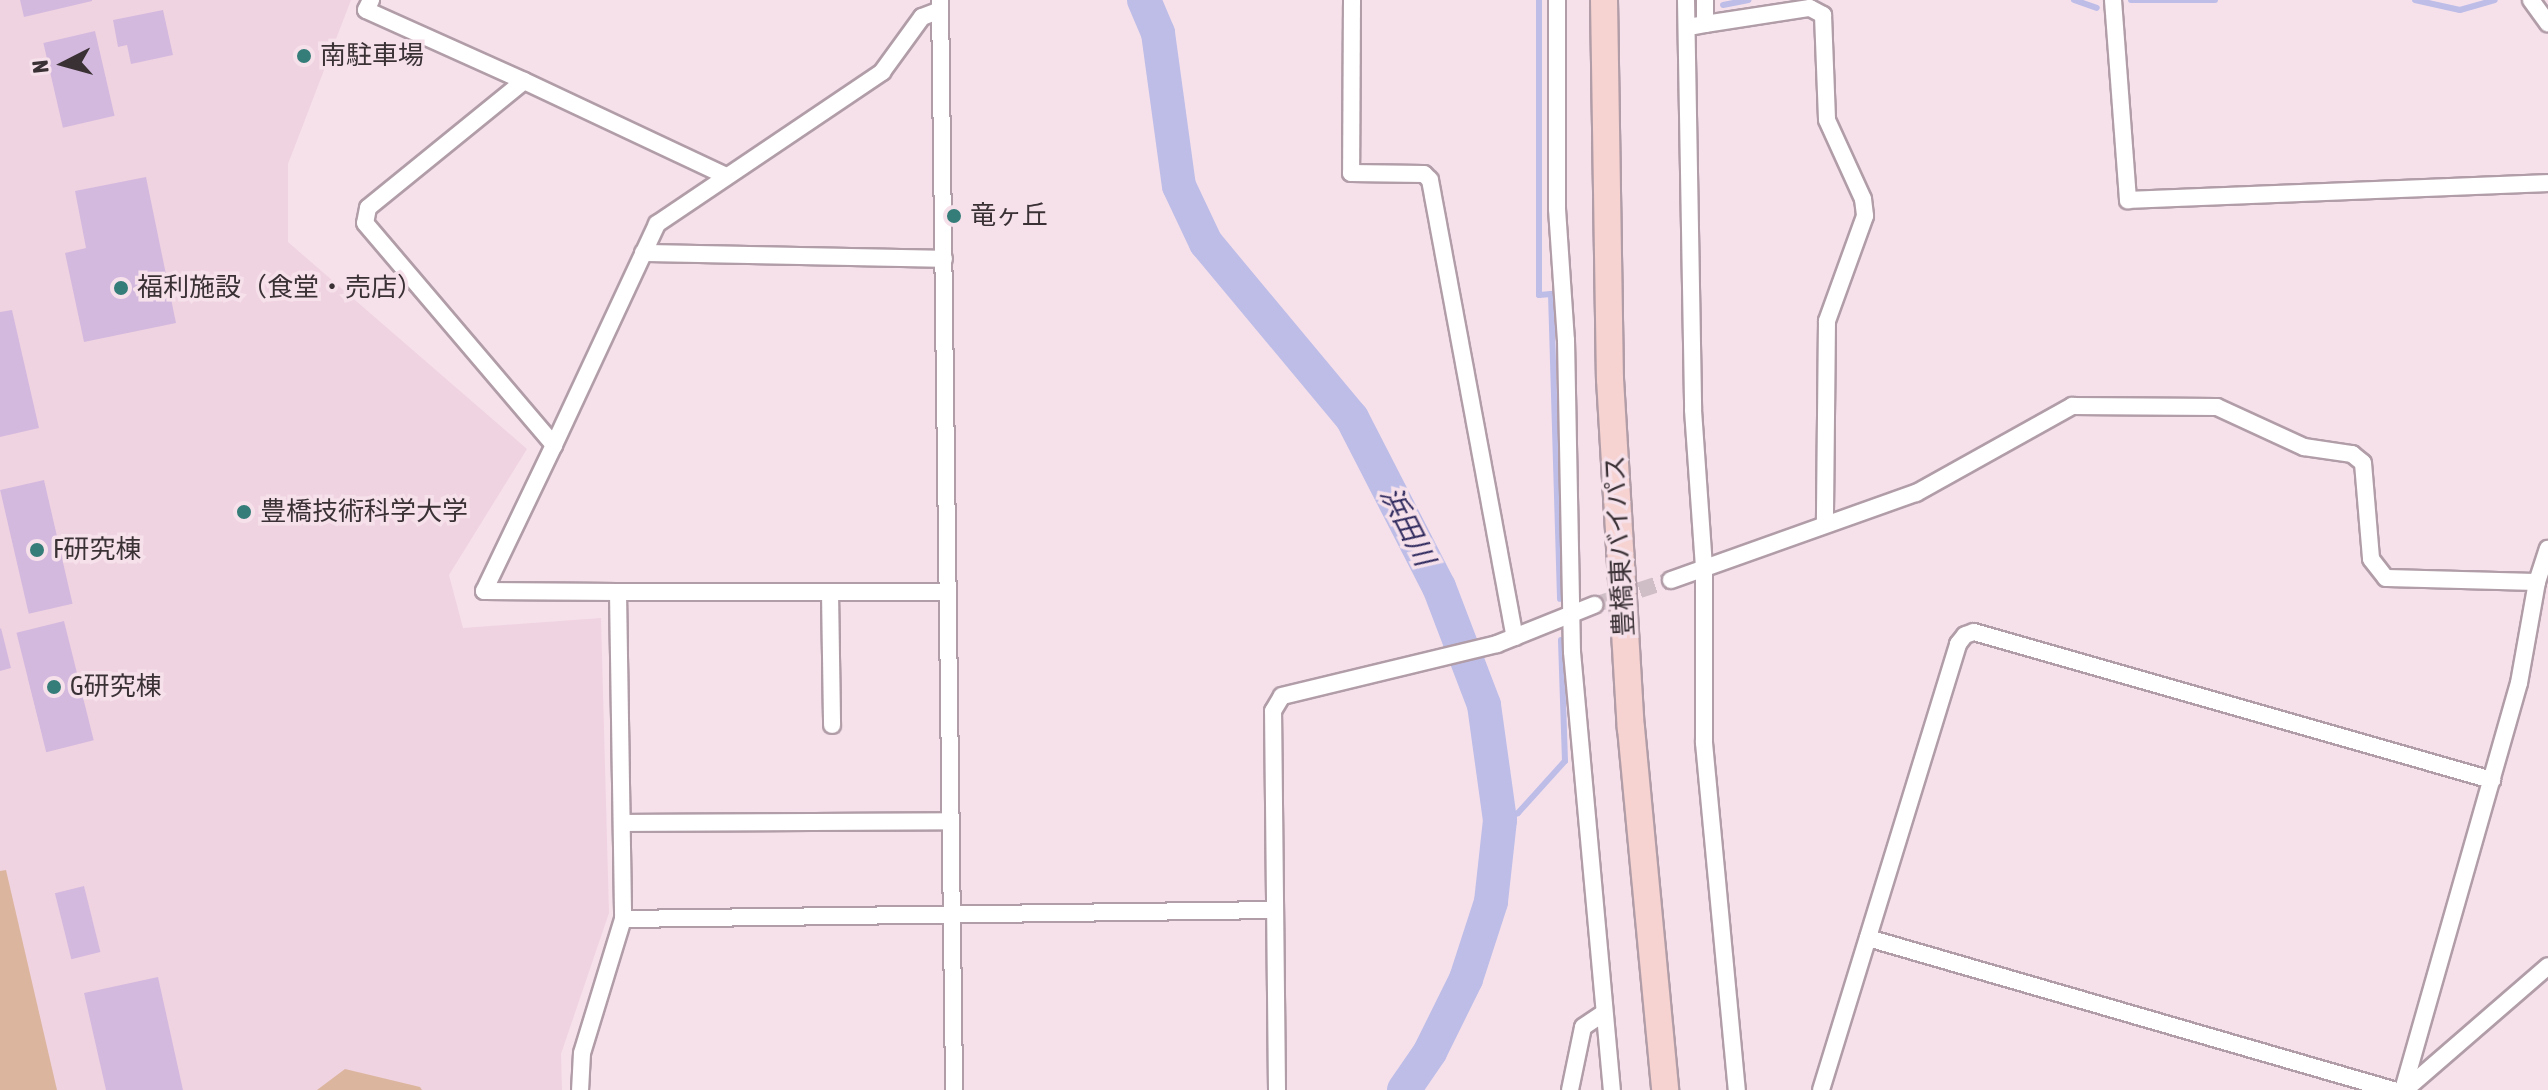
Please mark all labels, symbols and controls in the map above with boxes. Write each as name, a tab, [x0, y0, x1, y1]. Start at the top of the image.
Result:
north arrow	[24, 24, 104, 104]
place label: 南駐車場	[320, 40, 424, 72]
marker: 南駐車場	[295, 47, 313, 65]
text: N	[27, 59, 54, 74]
place label: 竜ヶ丘	[970, 200, 1048, 232]
marker: 竜ヶ丘	[945, 207, 963, 225]
place label: 福利施設（食堂・売店）	[137, 272, 423, 304]
marker: 福利施設（食堂・売店）	[112, 279, 130, 297]
street label: 豊橋東バイパス	[1600, 454, 1640, 638]
water label: 浜田川	[1374, 481, 1442, 571]
place label: 豊橋技術科学大学	[260, 496, 468, 528]
marker: 豊橋技術科学大学	[235, 503, 253, 521]
place label: F研究棟	[53, 534, 141, 566]
marker: F研究棟	[28, 541, 46, 559]
place label: G研究棟	[70, 671, 162, 703]
marker: G研究棟	[45, 678, 63, 696]

